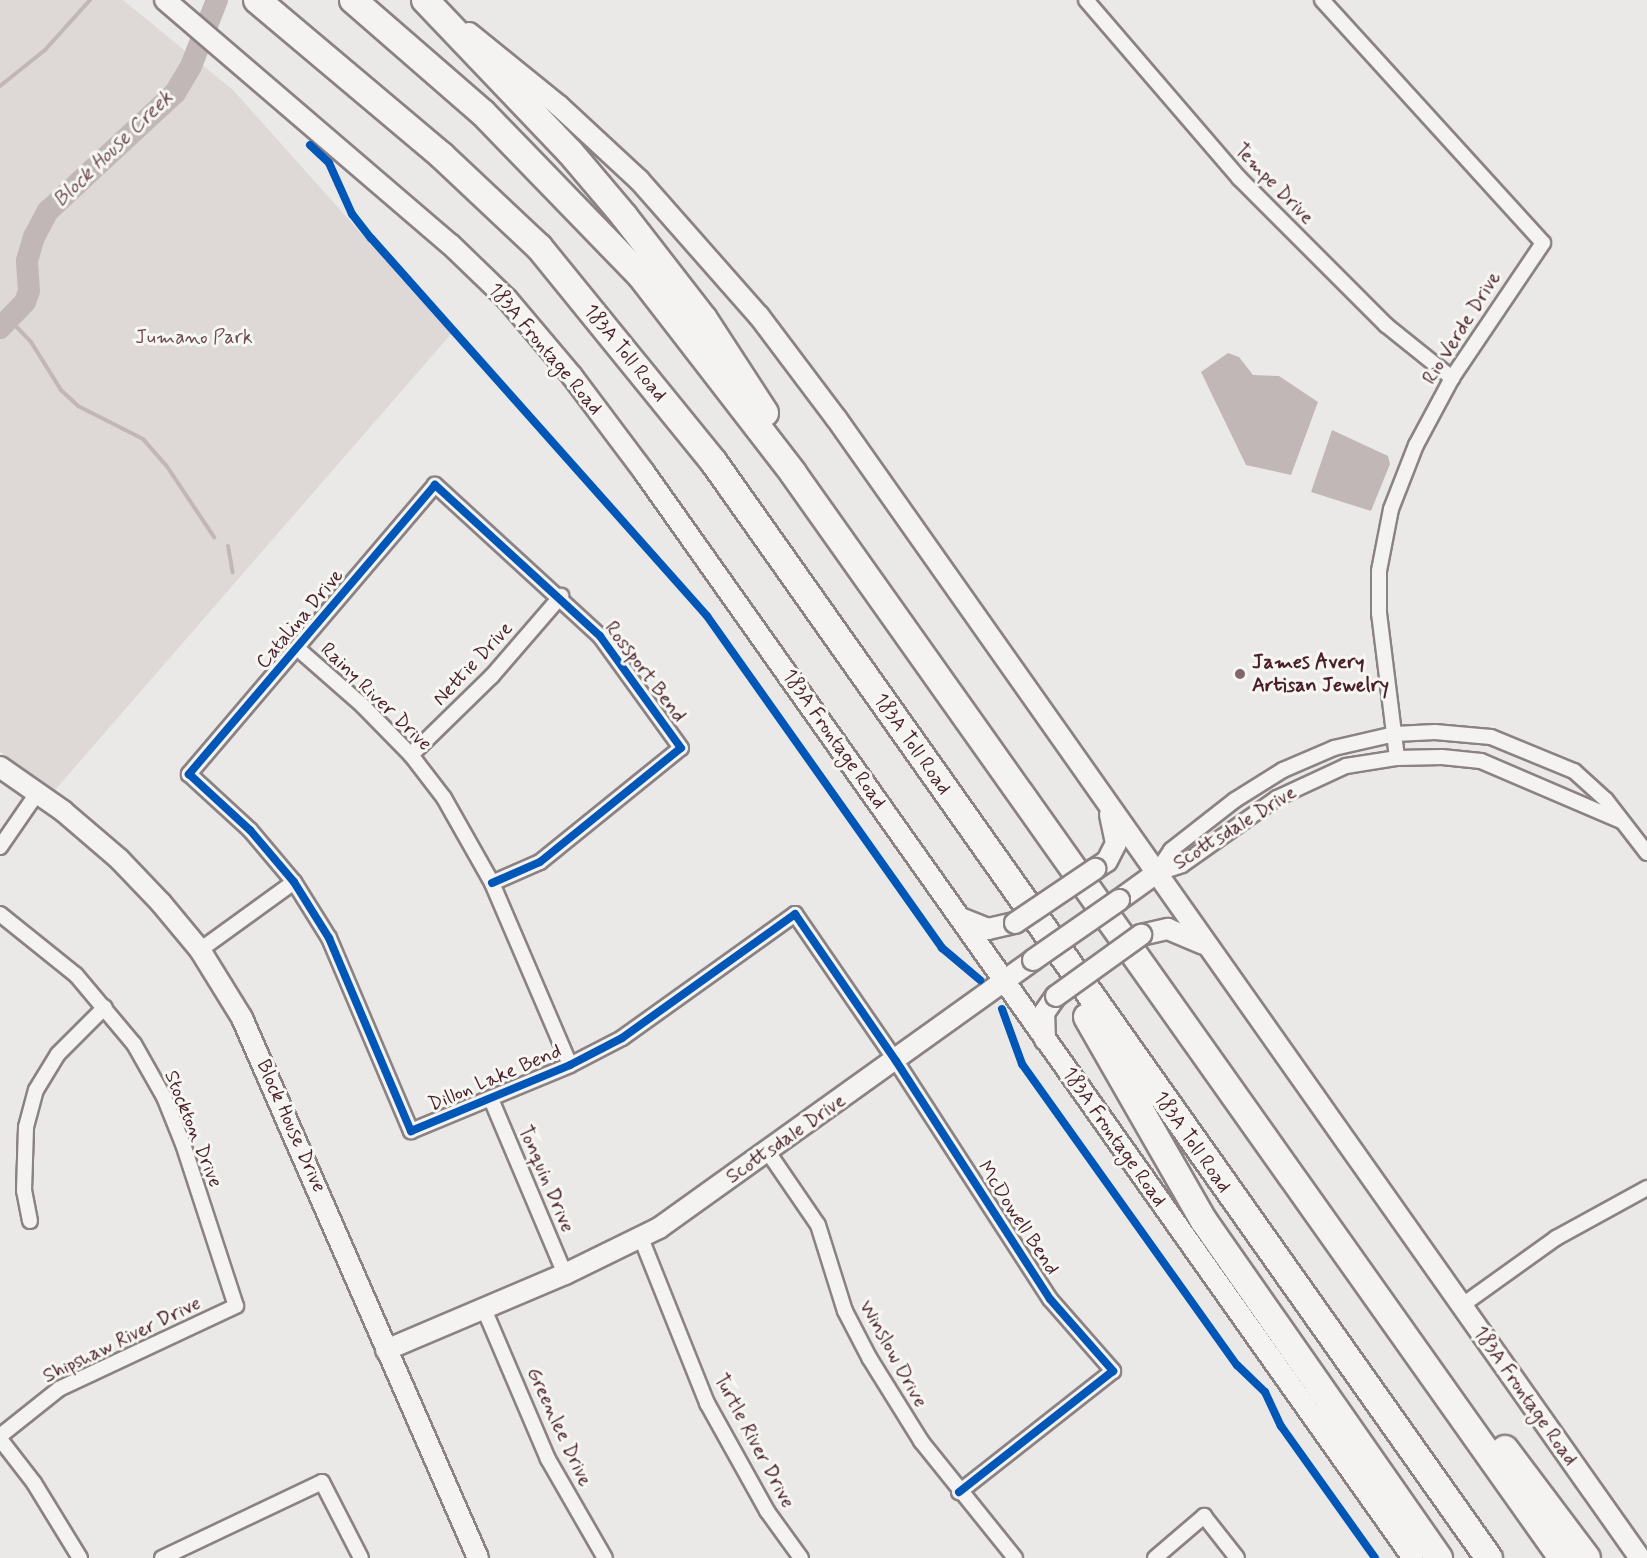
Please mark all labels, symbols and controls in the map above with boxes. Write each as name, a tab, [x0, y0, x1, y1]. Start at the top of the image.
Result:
water label: Block House Creek	[47, 84, 179, 214]
street label: Tempe Drive	[1230, 139, 1318, 229]
street label: Rio Verde Drive	[1418, 267, 1506, 389]
street label: 183A Frontage Road	[483, 278, 607, 420]
street label: 183A Toll Road	[578, 299, 672, 407]
park label: Jumano Park	[135, 325, 253, 349]
street label: Catalina Drive	[252, 565, 348, 673]
street label: Nettie Drive	[428, 617, 518, 711]
street label: Rossport Bend	[599, 617, 691, 727]
street label: Rainy River Drive	[315, 638, 437, 756]
place label: James Avery Artisan Jewelry	[1252, 650, 1388, 697]
street label: 183A Frontage Road	[777, 664, 891, 814]
marker: James Avery Artisan Jewelry	[1233, 667, 1247, 681]
street label: 183A Toll Road	[868, 688, 956, 800]
street label: Scottsdale Drive	[1169, 781, 1301, 875]
street label: Dillon Lake Bend	[424, 1039, 566, 1117]
street label: Block House Drive	[250, 1054, 332, 1198]
street label: 183A Frontage Road	[1057, 1062, 1171, 1212]
street label: Stockton Drive	[159, 1067, 227, 1191]
street label: 183A Toll Road	[1148, 1086, 1236, 1198]
street label: Scottsdale Drive	[722, 1089, 850, 1189]
street label: Tonquin Drive	[513, 1123, 579, 1235]
street label: McDowell Bend	[972, 1156, 1064, 1280]
street label: Shipshaw River Drive	[39, 1291, 205, 1389]
street label: Winslow Drive	[854, 1297, 932, 1411]
street label: 183A Frontage Road	[1468, 1321, 1582, 1471]
street label: Greenlee Drive	[521, 1364, 597, 1490]
street label: Turtle River Drive	[708, 1369, 800, 1513]

